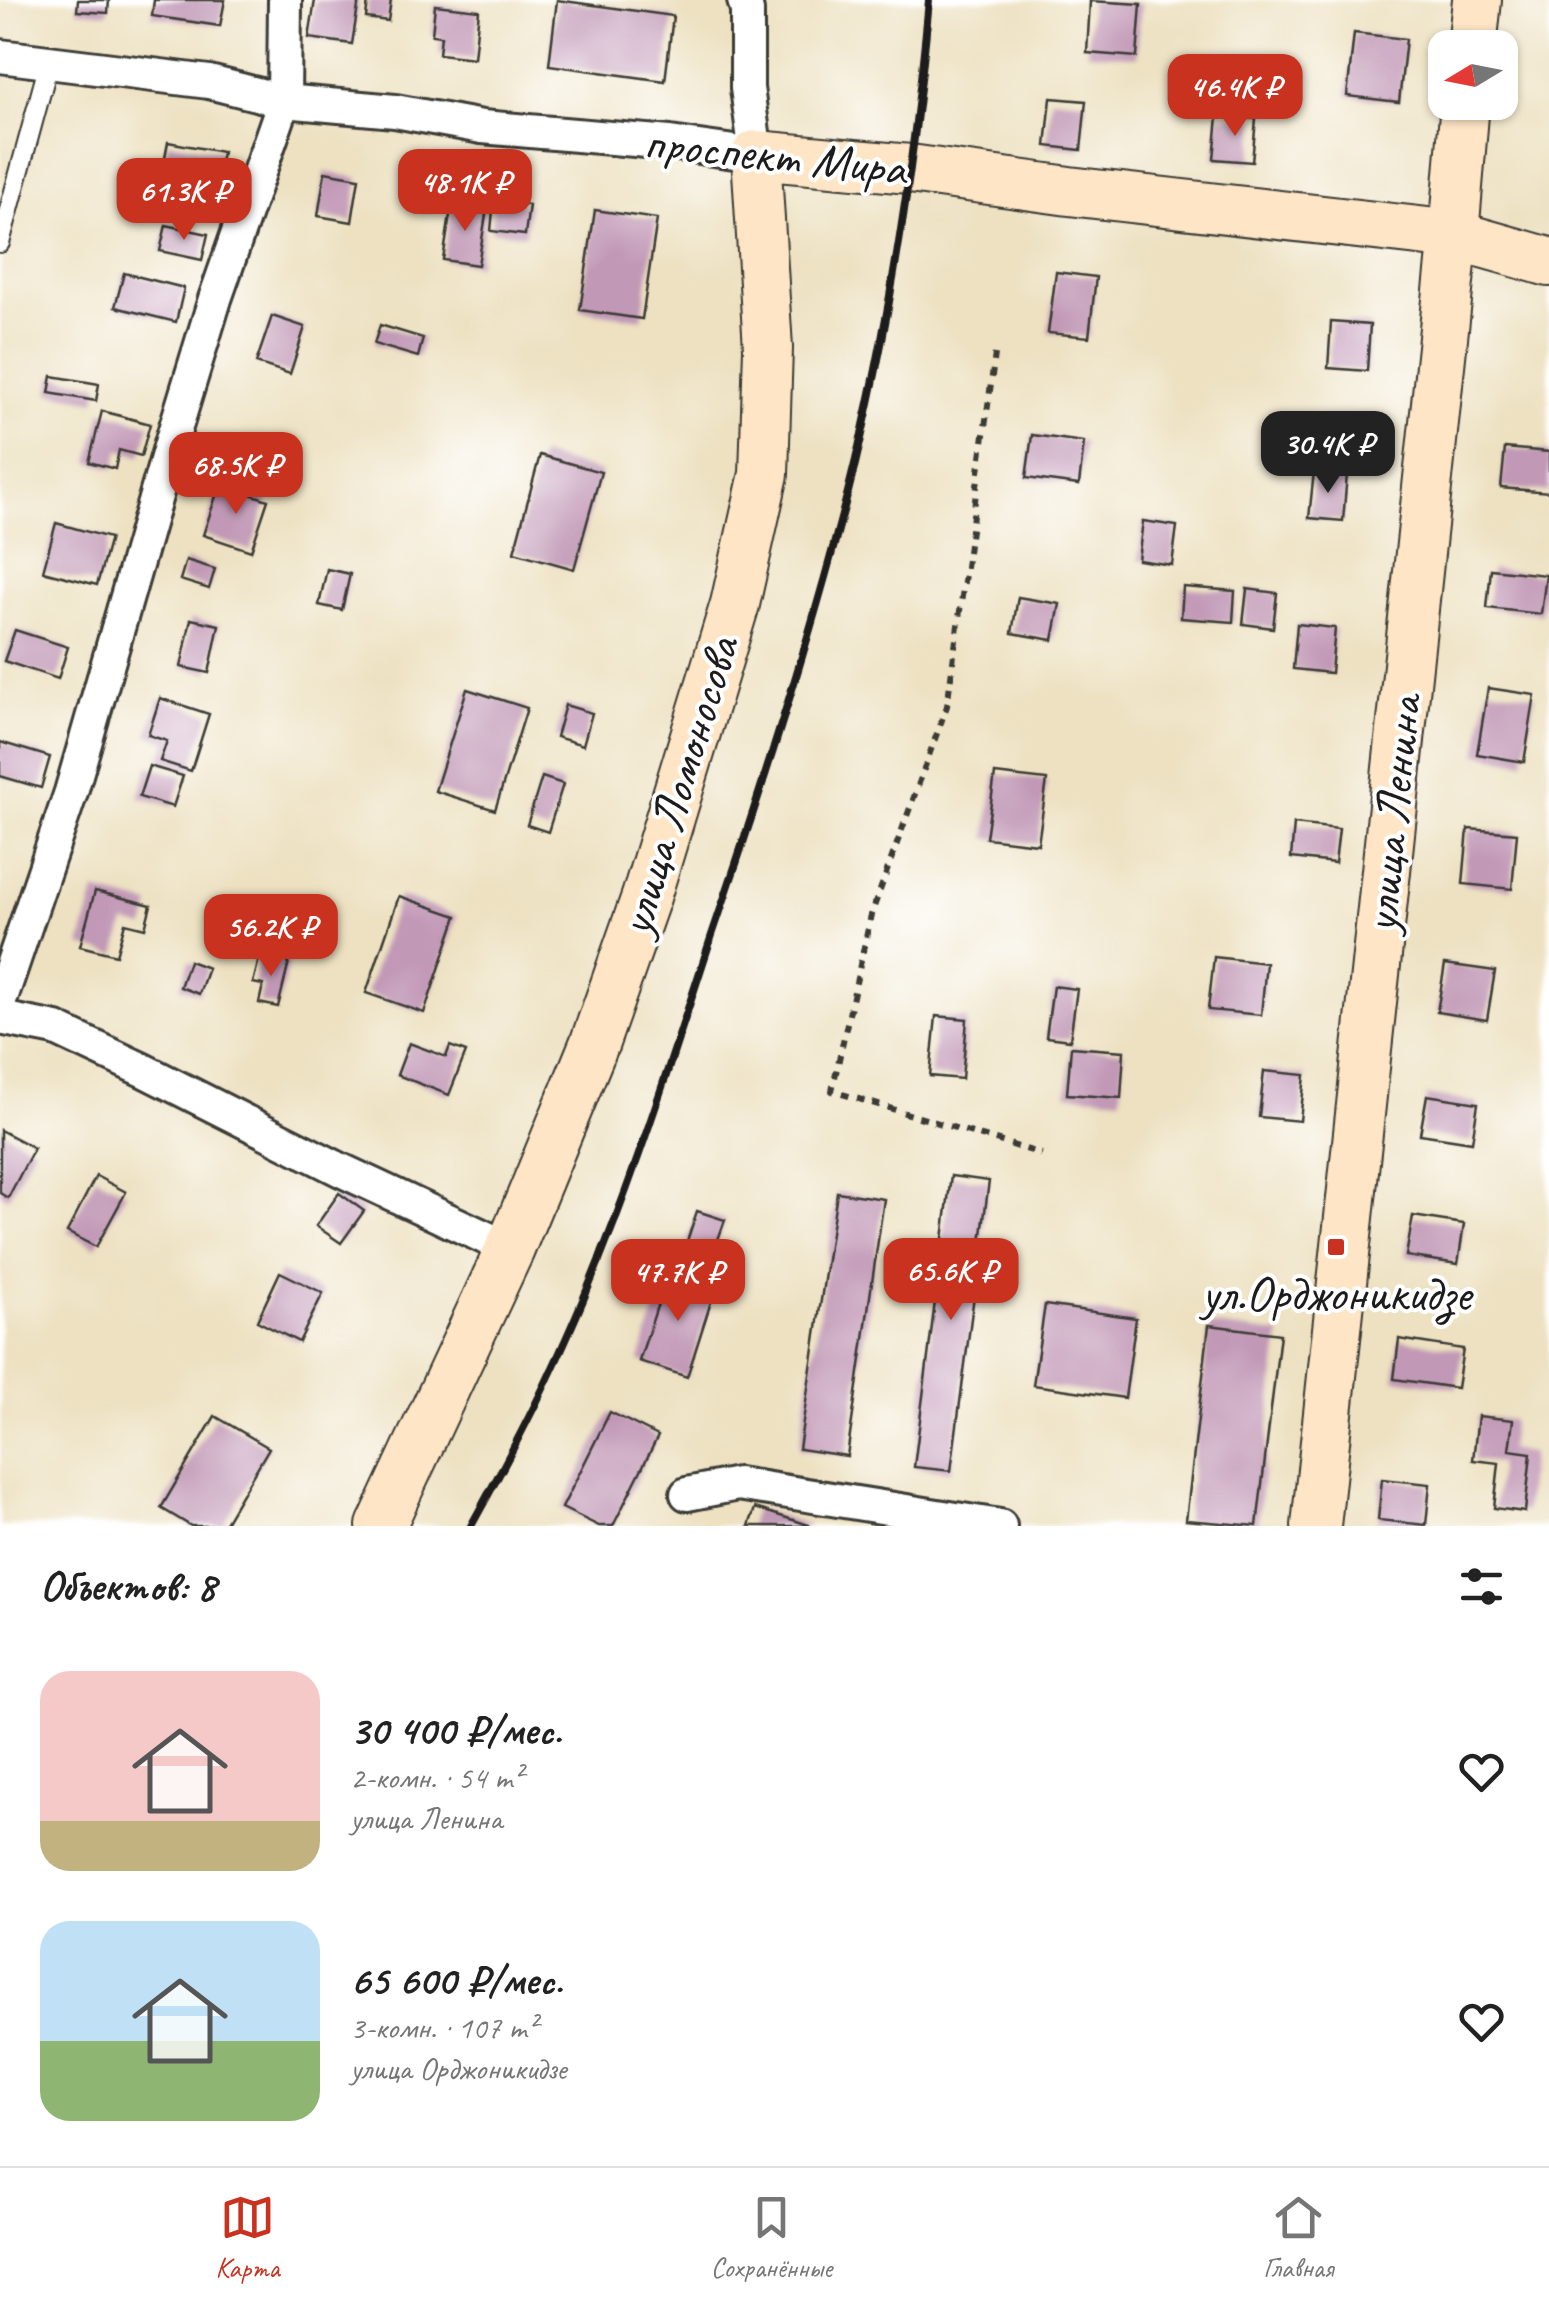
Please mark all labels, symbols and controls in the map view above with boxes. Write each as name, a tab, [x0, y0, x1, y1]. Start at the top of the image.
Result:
north arrow	[1428, 30, 1518, 120]
map controls	[1428, 30, 1518, 120]
pin: 46.4K ₽	[1143, 54, 1327, 139]
text: 46.4K ₽	[1190, 66, 1280, 107]
street label: проспект Мира	[641, 110, 912, 200]
pin: 48.1K ₽	[373, 149, 557, 234]
pin: 61.3K ₽	[92, 158, 276, 243]
text: 48.1K ₽	[420, 161, 510, 202]
text: 61.3K ₽	[139, 170, 229, 211]
pin: 30.4K ₽	[1236, 411, 1420, 496]
text: 30.4K ₽	[1283, 423, 1373, 464]
pin: 68.5K ₽	[144, 432, 328, 517]
text: 68.5K ₽	[191, 444, 281, 485]
street label: улица Ломоносова	[602, 626, 754, 946]
street label: улица Ленина	[1348, 688, 1436, 938]
pin: 56.2K ₽	[179, 894, 363, 979]
text: 56.2K ₽	[226, 906, 316, 947]
marker: ул.Орджоникидзе	[1325, 1236, 1347, 1258]
pin: 65.6K ₽	[859, 1238, 1043, 1323]
pin: 47.7K ₽	[586, 1239, 770, 1324]
text: 65.6K ₽	[906, 1250, 996, 1291]
text: 47.7K ₽	[633, 1251, 723, 1292]
place label: ул.Орджоникидзе	[1198, 1262, 1474, 1325]
icon: filters	[1454, 1559, 1509, 1614]
text: Объектов: 8	[40, 1560, 216, 1613]
text: 30 400 ₽/мес.	[350, 1704, 561, 1757]
icon: home	[120, 1711, 240, 1831]
icon: heart	[1454, 1744, 1509, 1799]
text: 2-комн. · 54 m²	[350, 1757, 522, 1798]
text: улица Ленина	[350, 1798, 502, 1839]
text: 65 600 ₽/мес.	[350, 1954, 563, 2007]
icon: home	[120, 1961, 240, 2081]
icon: heart	[1454, 1994, 1509, 2049]
text: 3-комн. · 107 m²	[350, 2007, 537, 2048]
text: улица Орджоникидзе	[350, 2048, 566, 2089]
tab: Карта	[216, 2190, 280, 2285]
tab: Сохранённые	[711, 2190, 832, 2285]
tab: Главная	[1263, 2190, 1333, 2285]

